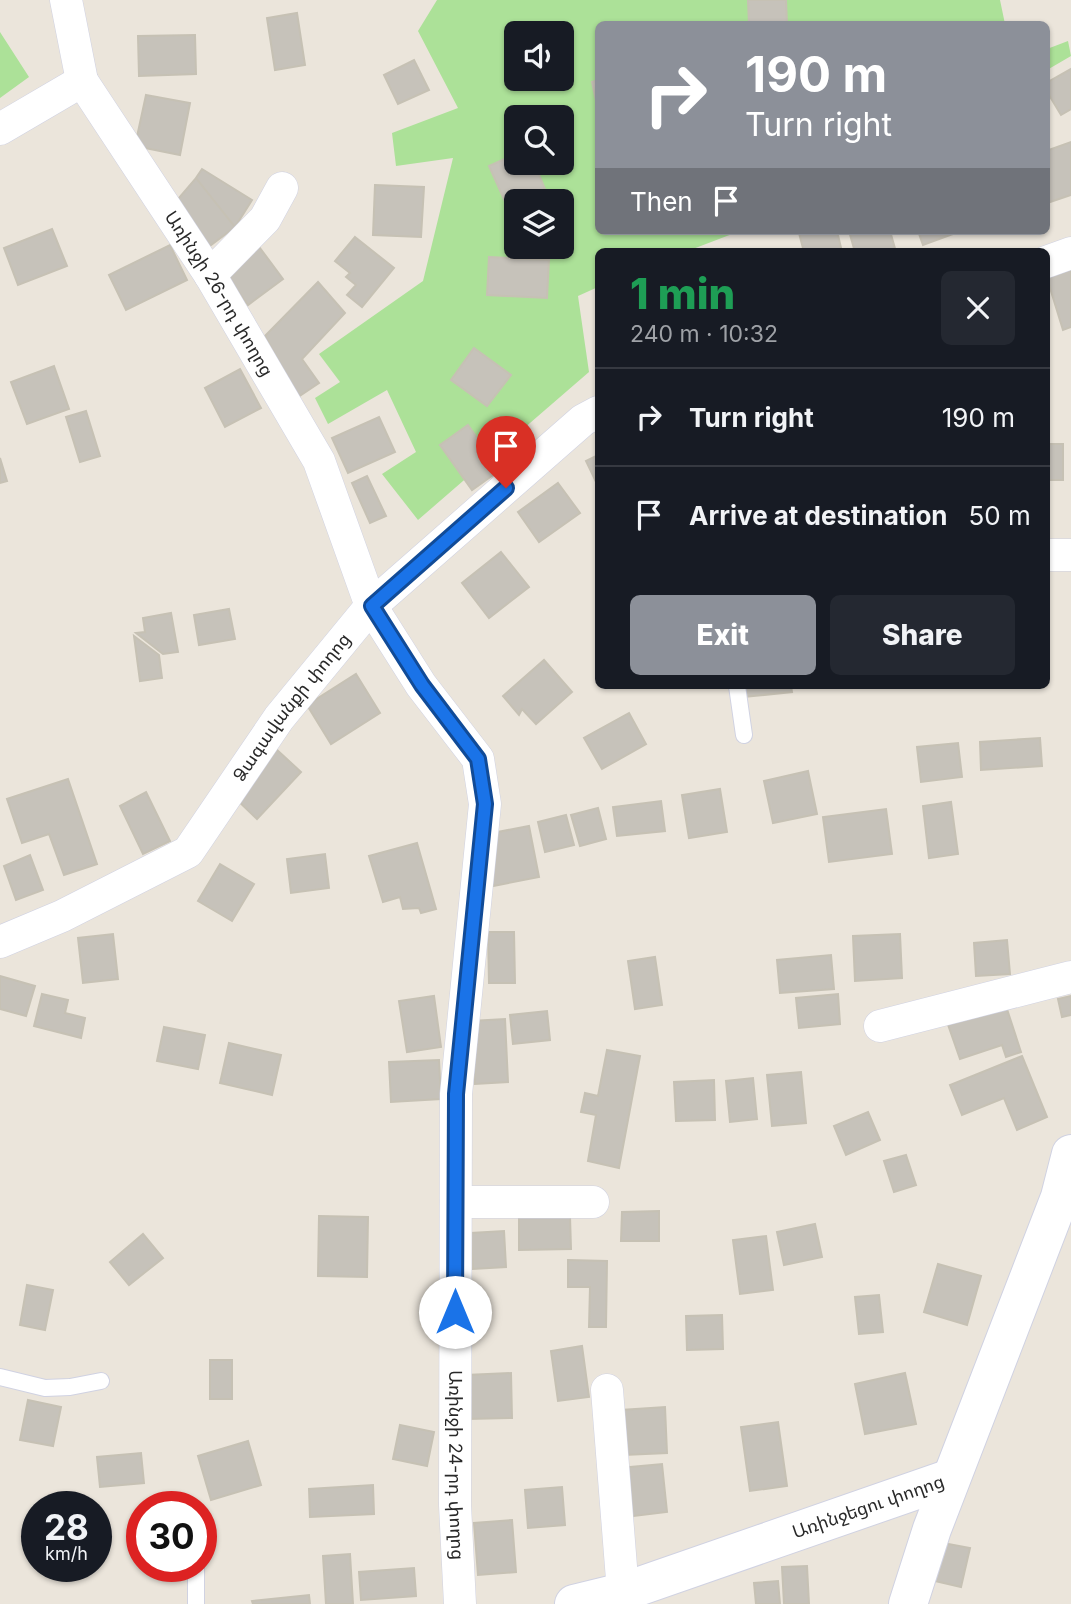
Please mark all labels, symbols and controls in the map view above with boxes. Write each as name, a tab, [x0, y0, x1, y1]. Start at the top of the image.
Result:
map controls	[504, 21, 574, 259]
button: sound	[504, 21, 574, 91]
text: 190 m	[745, 45, 887, 104]
icon: right	[630, 49, 721, 140]
button: search	[504, 105, 574, 175]
text: Turn right	[745, 105, 892, 144]
icon: arrive	[707, 182, 745, 220]
text: Then	[630, 186, 693, 217]
button: layers	[504, 189, 574, 259]
street label: Առինջի 26-րդ փողոց	[161, 207, 278, 380]
text: 1 min	[630, 268, 735, 319]
button: close	[941, 271, 1015, 345]
text: 240 m · 10:32	[630, 320, 778, 348]
icon: right	[630, 398, 668, 436]
text: Turn right	[689, 402, 814, 433]
text: 190 m	[942, 402, 1015, 433]
pin	[476, 416, 536, 488]
icon: arrive	[487, 427, 525, 465]
icon: arrive	[630, 496, 668, 534]
text: Arrive at destination	[689, 500, 948, 531]
text: 50 m	[969, 500, 1031, 531]
button: Exit	[630, 595, 816, 675]
button: Share	[830, 595, 1015, 675]
street label: Ձագավանքի փողոց	[228, 629, 354, 785]
position arrow	[418, 1275, 492, 1349]
street label: Առինջի 24-րդ փողոց	[445, 1370, 469, 1561]
street label: Առինջեցու փողոց	[789, 1470, 947, 1542]
speed limit sign: 30	[126, 1491, 217, 1582]
text: 28	[44, 1506, 89, 1548]
text: km/h	[45, 1543, 88, 1564]

